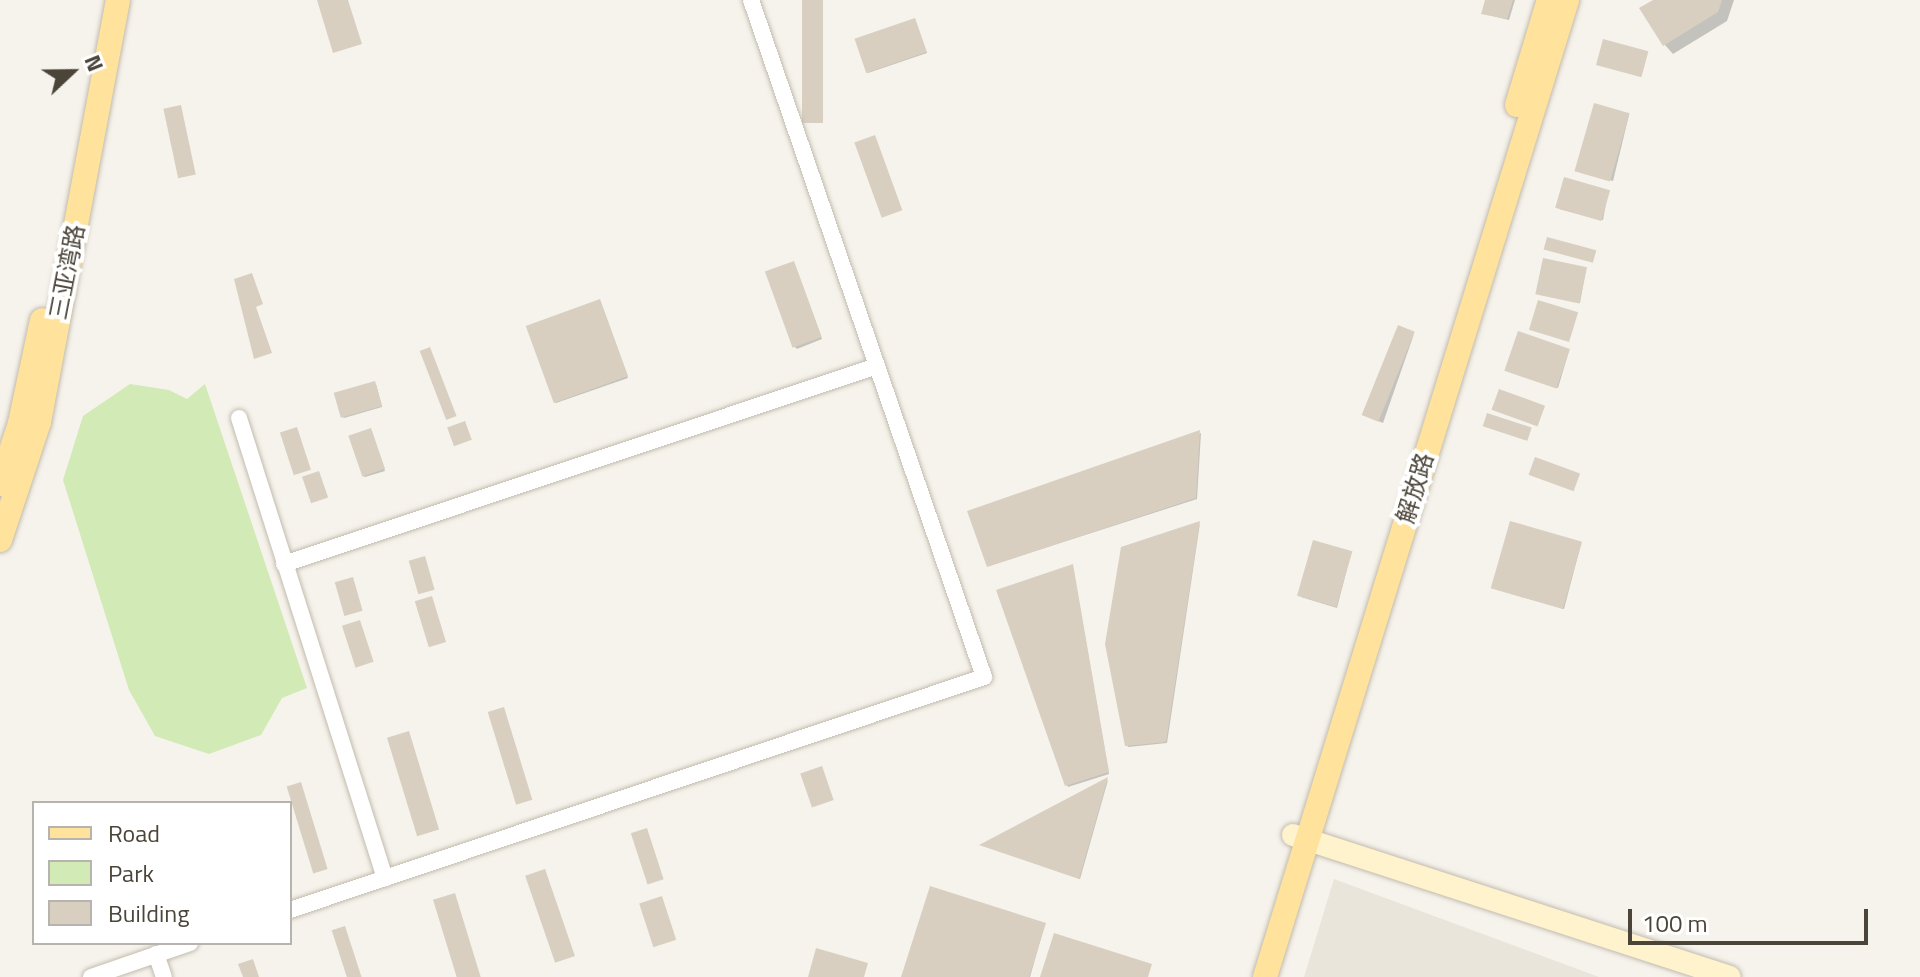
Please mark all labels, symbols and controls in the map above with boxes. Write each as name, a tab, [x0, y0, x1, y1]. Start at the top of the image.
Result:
north arrow	[32, 32, 112, 112]
text: N	[76, 50, 113, 76]
street label: 三亚湾路	[44, 222, 90, 322]
street label: 解放路	[1391, 449, 1439, 527]
legend	[32, 801, 292, 945]
text: Road	[108, 815, 160, 851]
text: Park	[108, 855, 154, 891]
scale bar	[1632, 893, 1872, 943]
text: Building	[108, 895, 190, 931]
text: 100 m	[1642, 905, 1708, 941]

